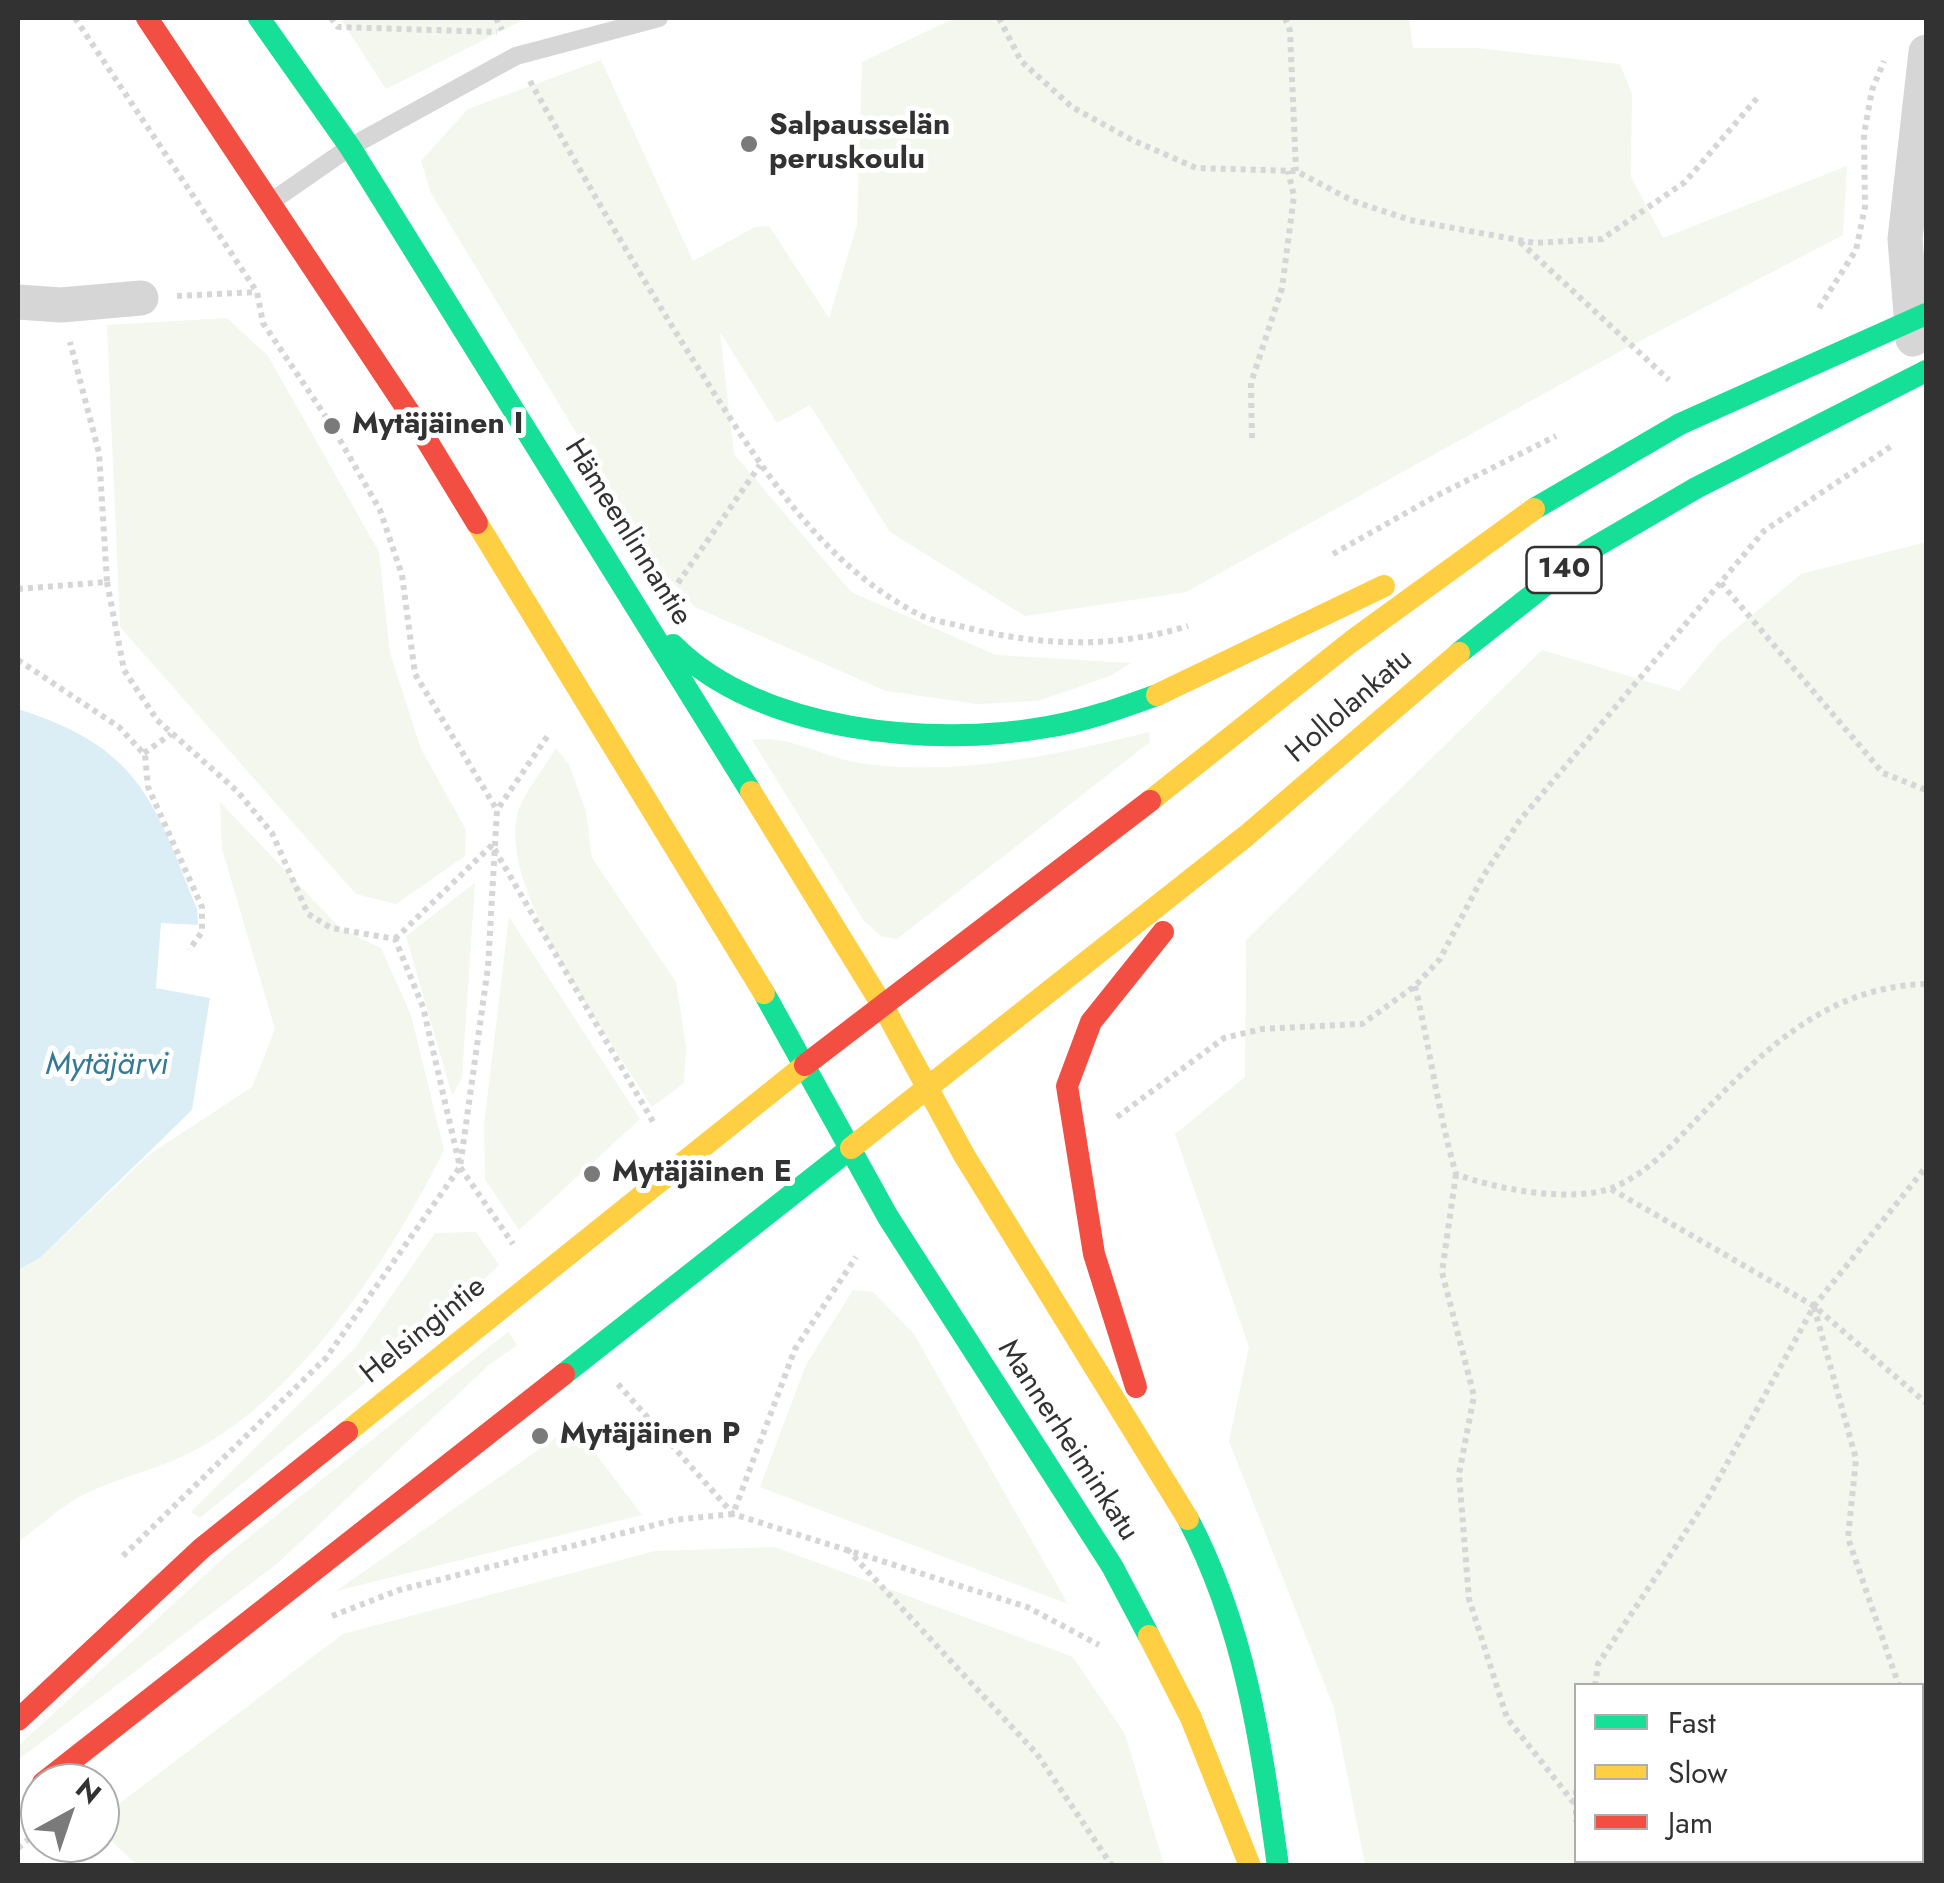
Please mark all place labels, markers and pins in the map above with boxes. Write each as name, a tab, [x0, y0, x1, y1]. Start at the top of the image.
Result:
place label: Salpausselän peruskoulu	[769, 109, 950, 180]
marker: Salpausselän peruskoulu	[738, 133, 760, 155]
place label: Mytäjäinen I	[352, 408, 523, 444]
marker: Mytäjäinen I	[321, 415, 343, 437]
place label: Mytäjäinen E	[612, 1156, 792, 1192]
marker: Mytäjäinen E	[581, 1163, 603, 1185]
place label: Mytäjäinen P	[560, 1418, 740, 1454]
marker: Mytäjäinen P	[529, 1425, 551, 1447]

